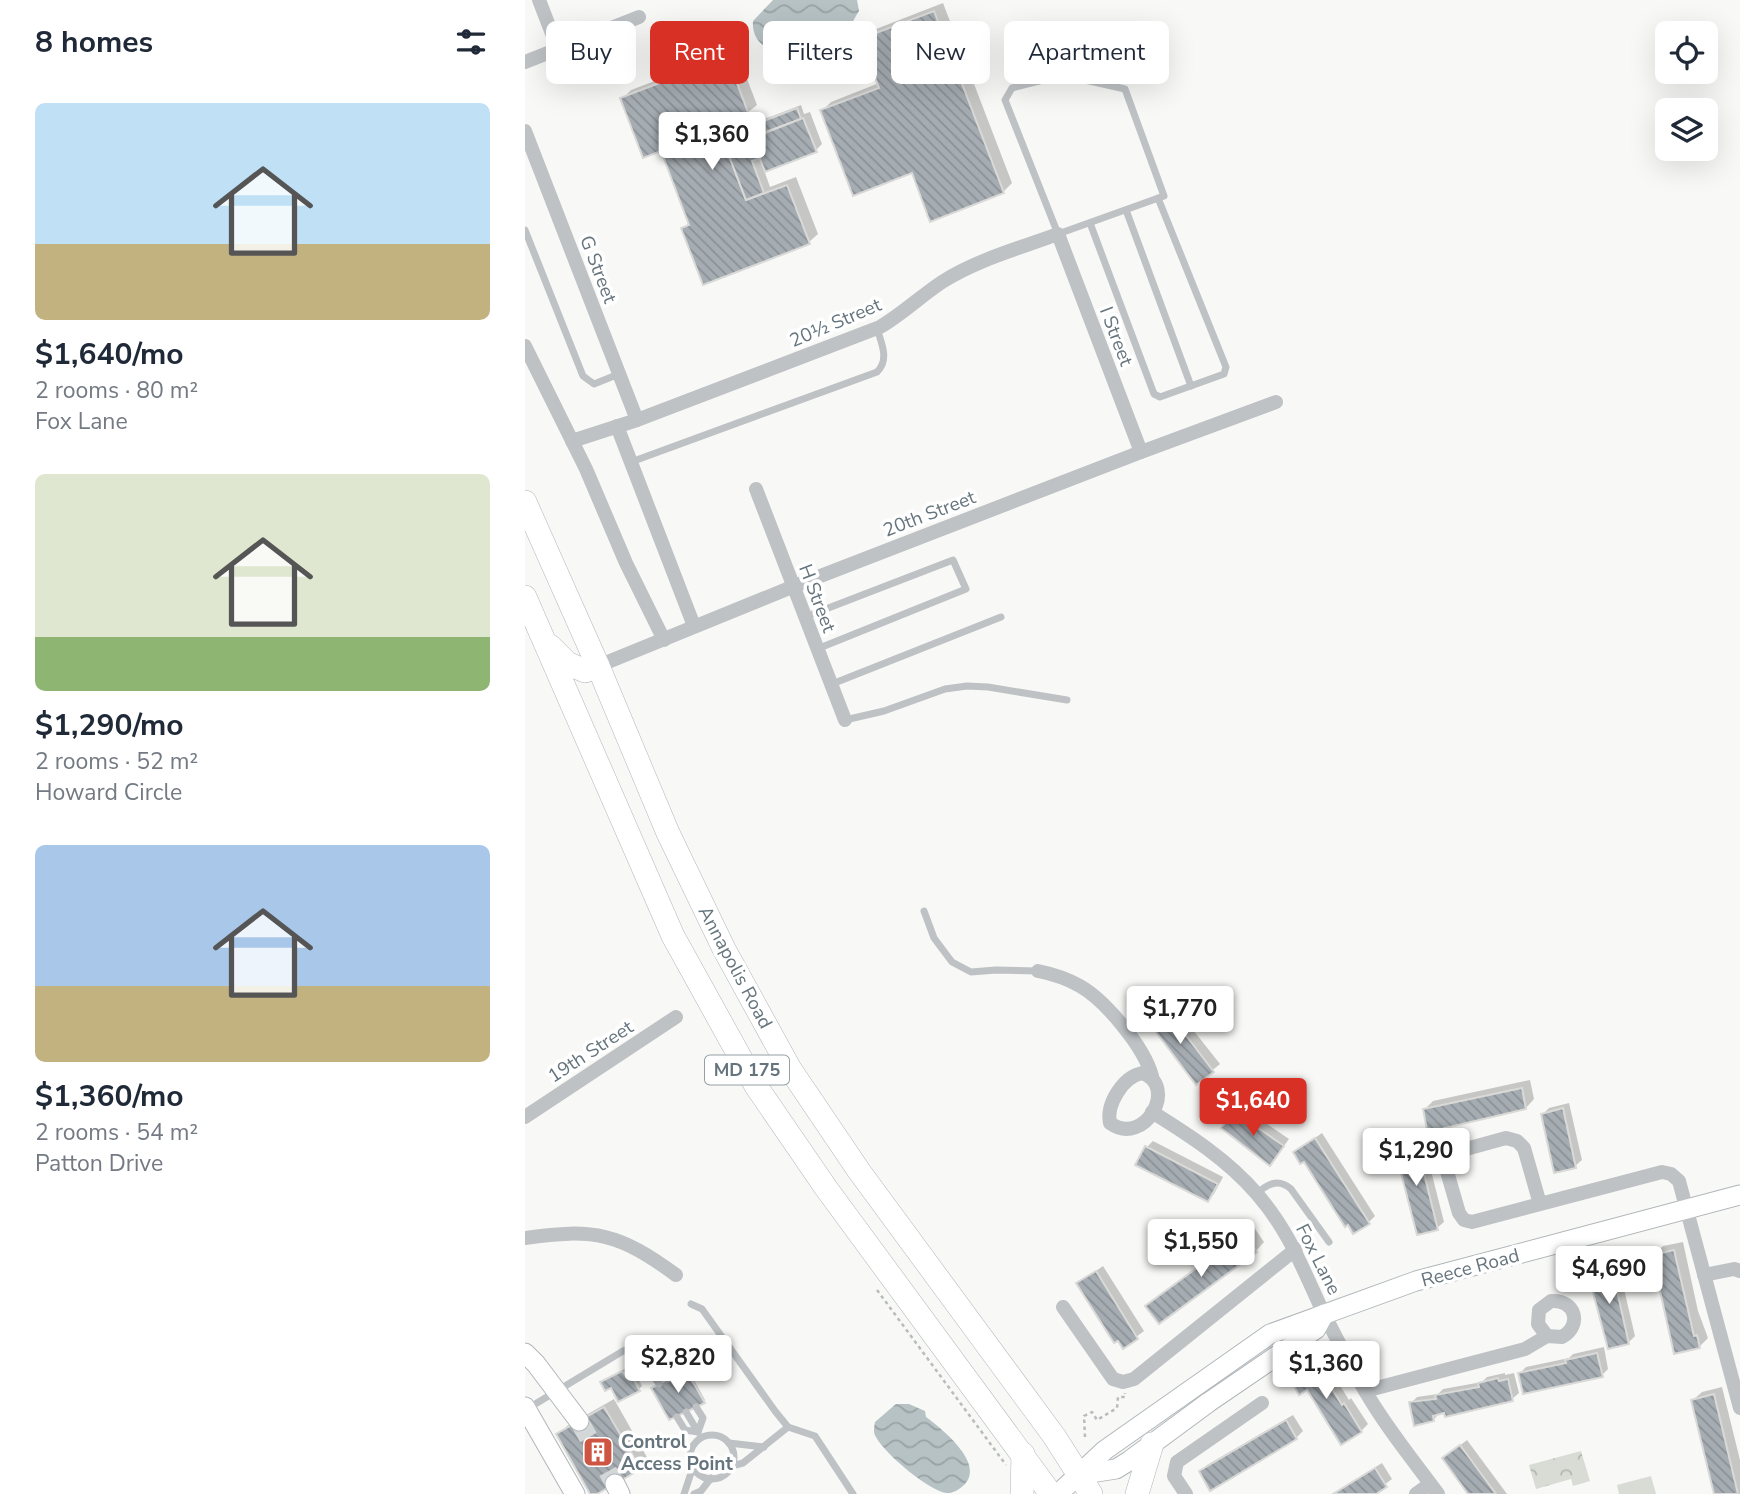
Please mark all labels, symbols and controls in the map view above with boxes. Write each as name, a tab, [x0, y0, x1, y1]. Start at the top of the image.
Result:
chip: Buy	[546, 21, 636, 84]
chip: Rent	[650, 21, 749, 84]
chip: Filters	[763, 21, 877, 84]
chip: New	[891, 21, 990, 84]
chip: Apartment	[1004, 21, 1169, 84]
map controls	[1655, 21, 1718, 161]
button: locate	[1655, 21, 1718, 84]
text: 8 homes	[35, 22, 153, 63]
icon: filters	[452, 23, 490, 61]
button: layers	[1655, 98, 1718, 161]
pin: $1,360	[655, 113, 769, 172]
text: $1,360	[675, 119, 749, 150]
icon: home	[200, 148, 326, 274]
street label: G Street	[573, 232, 623, 307]
street label: 20½ Street	[786, 292, 886, 354]
street label: I Street	[1093, 303, 1139, 370]
text: $1,640/mo	[35, 334, 184, 375]
text: 2 rooms · 80 m²	[35, 375, 198, 406]
text: Fox Lane	[35, 406, 128, 437]
street label: 20th Street	[879, 484, 980, 543]
icon: home	[200, 519, 326, 645]
street label: H Street	[792, 560, 842, 637]
text: $1,290/mo	[35, 705, 184, 746]
text: 2 rooms · 52 m²	[35, 746, 198, 777]
text: Howard Circle	[35, 777, 182, 808]
icon: home	[200, 890, 326, 1016]
street label: Annapolis Road	[692, 902, 778, 1033]
pin: $1,770	[1123, 986, 1237, 1046]
text: $1,770	[1143, 993, 1217, 1024]
street label: 19th Street	[543, 1014, 639, 1089]
road number: MD 175	[705, 1056, 789, 1084]
text: $1,360/mo	[35, 1076, 184, 1117]
pin: $1,640	[1196, 1078, 1310, 1138]
text: $1,640	[1216, 1085, 1290, 1116]
text: 2 rooms · 54 m²	[35, 1117, 198, 1148]
pin: $1,290	[1359, 1128, 1473, 1188]
text: $1,290	[1379, 1135, 1453, 1166]
text: Patton Drive	[35, 1148, 163, 1179]
street label: Fox Lane	[1289, 1219, 1347, 1299]
pin: $1,550	[1144, 1220, 1258, 1279]
text: $1,550	[1164, 1226, 1238, 1257]
street label: Reece Road	[1418, 1242, 1522, 1294]
pin: $4,690	[1552, 1246, 1666, 1306]
text: $4,690	[1572, 1253, 1646, 1284]
pin: $2,820	[621, 1336, 735, 1395]
text: $2,820	[641, 1342, 715, 1373]
pin: $1,360	[1269, 1342, 1383, 1401]
text: $1,360	[1289, 1348, 1363, 1379]
place label: Control Access Point	[621, 1429, 733, 1477]
building icon: Control Access Point	[581, 1435, 615, 1469]

